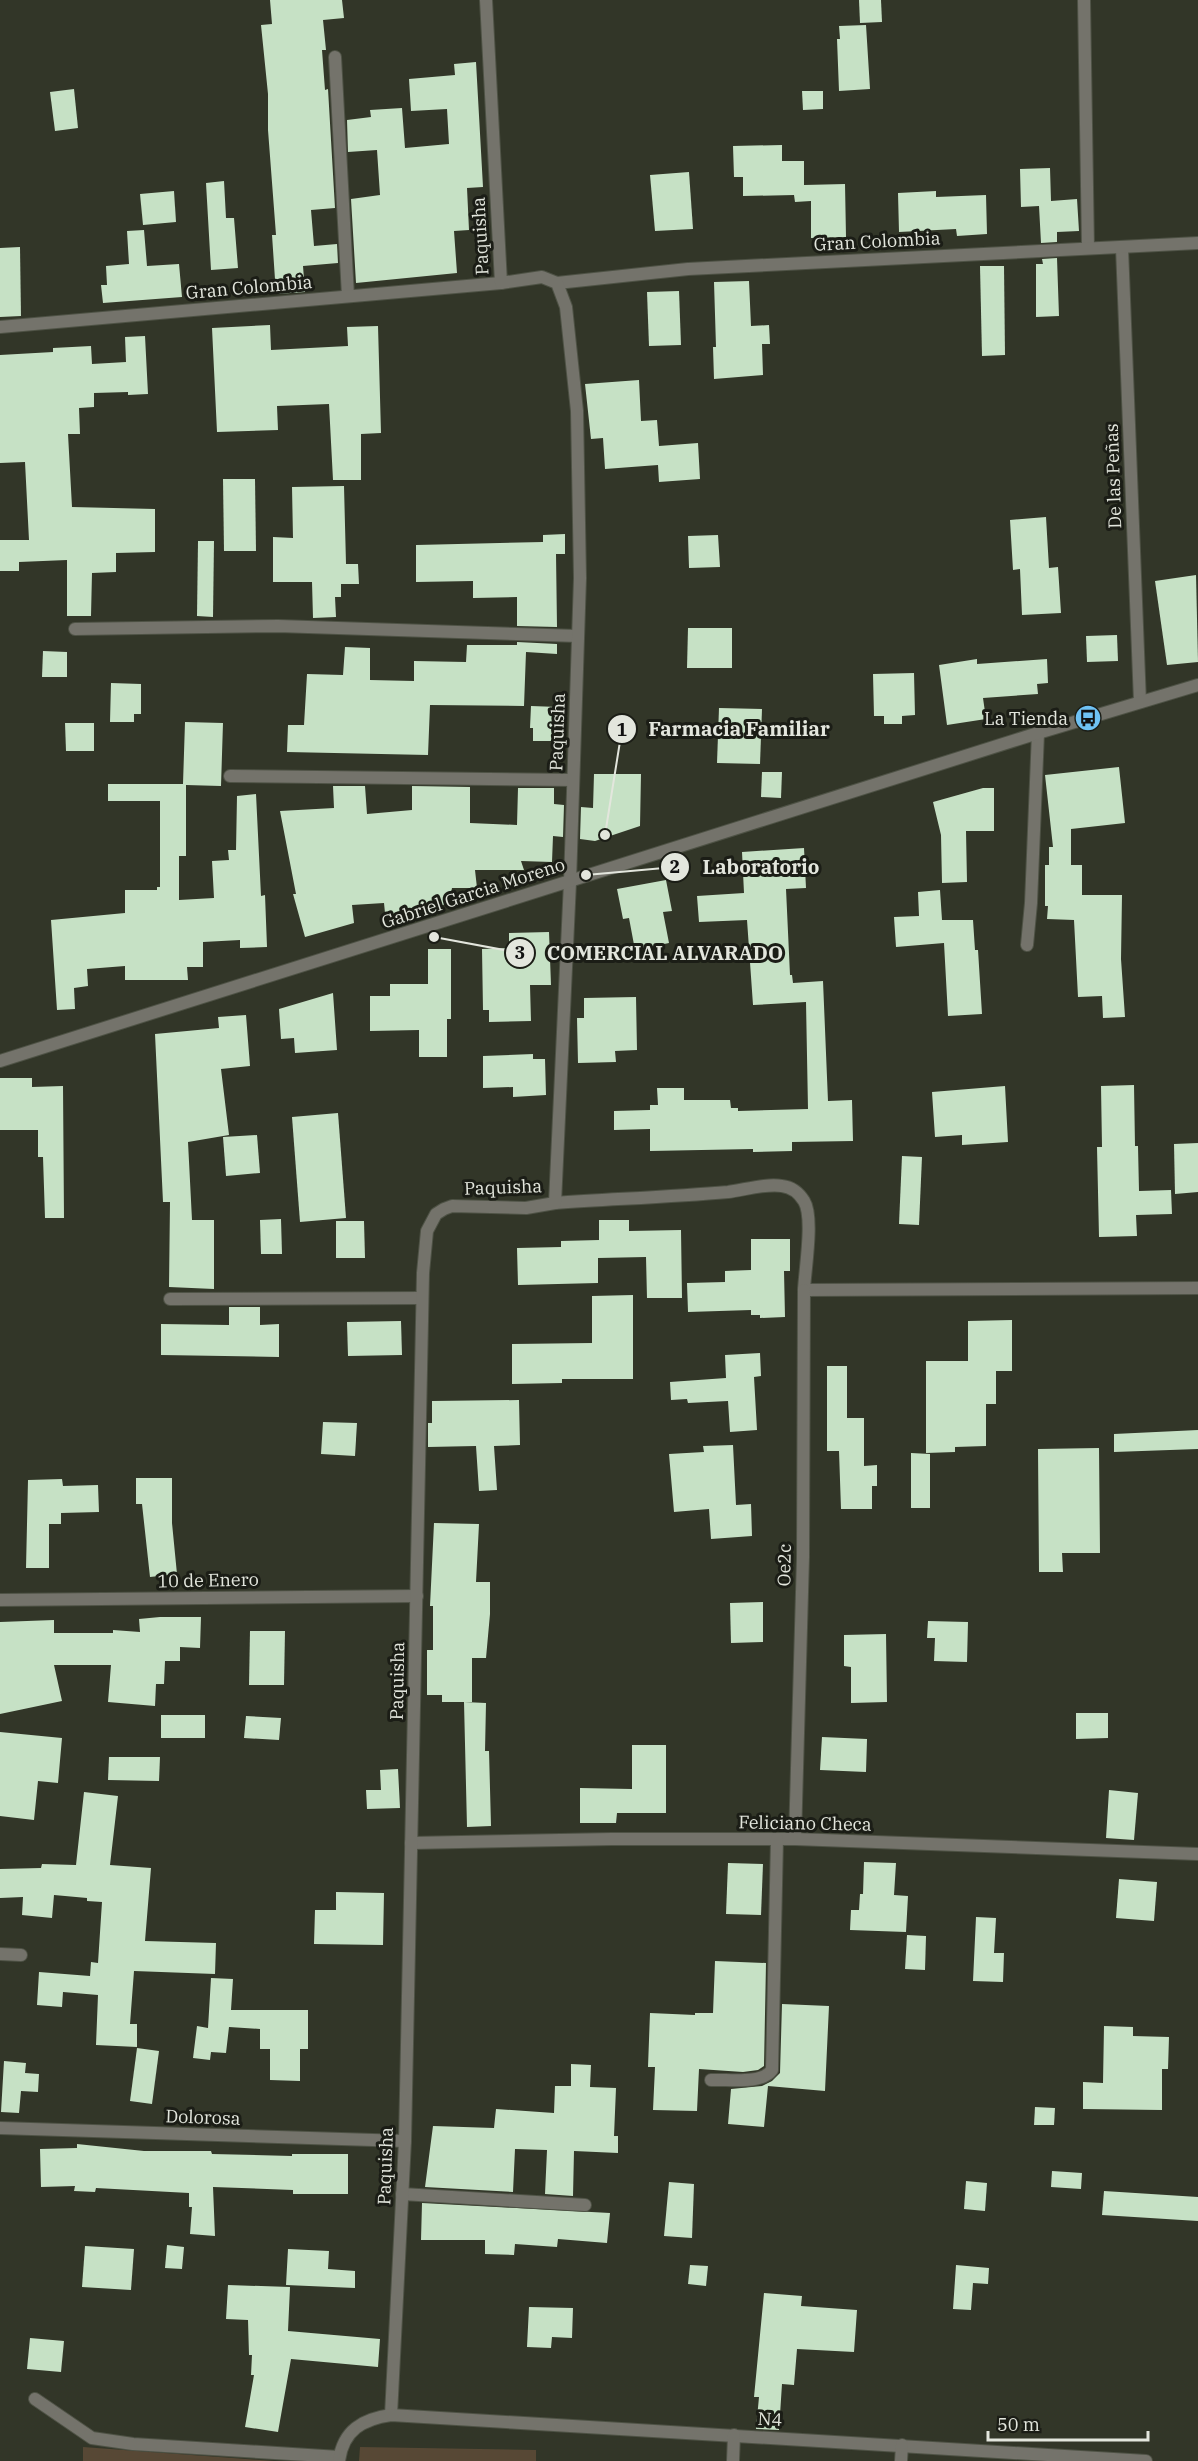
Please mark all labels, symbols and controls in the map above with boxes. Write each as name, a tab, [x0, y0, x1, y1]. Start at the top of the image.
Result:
street label: Paquisha	[466, 196, 494, 276]
street label: Gran Colombia	[813, 226, 941, 256]
street label: Gran Colombia	[185, 270, 313, 304]
street label: De las Peñas	[1100, 423, 1126, 529]
street label: Paquisha	[544, 692, 570, 771]
bus stop icon: La Tienda	[1073, 703, 1103, 733]
place label: La Tienda	[984, 707, 1068, 730]
callout: Farmacia Familiar	[607, 710, 842, 748]
text: Farmacia Familiar	[648, 715, 830, 742]
text: 1	[617, 718, 628, 741]
callout: Laboratorio	[660, 848, 831, 886]
street label: Gabriel Garcia Moreno	[378, 852, 568, 934]
text: Laboratorio	[703, 853, 819, 880]
text: 2	[670, 855, 680, 878]
callout: COMERCIAL ALVARADO	[505, 934, 795, 972]
text: COMERCIAL ALVARADO	[547, 939, 783, 966]
text: 3	[515, 941, 525, 964]
street label: Paquisha	[464, 1174, 543, 1200]
street label: Oe2c	[772, 1543, 796, 1587]
street label: 10 de Enero	[157, 1568, 259, 1592]
street label: Paquisha	[385, 1642, 409, 1720]
street label: Feliciano Checa	[738, 1810, 872, 1836]
street label: Dolorosa	[165, 2104, 241, 2130]
street label: Paquisha	[372, 2126, 398, 2205]
scale bar	[988, 2404, 1148, 2442]
street label: N4	[757, 2407, 783, 2431]
text: 50 m	[997, 2413, 1040, 2436]

